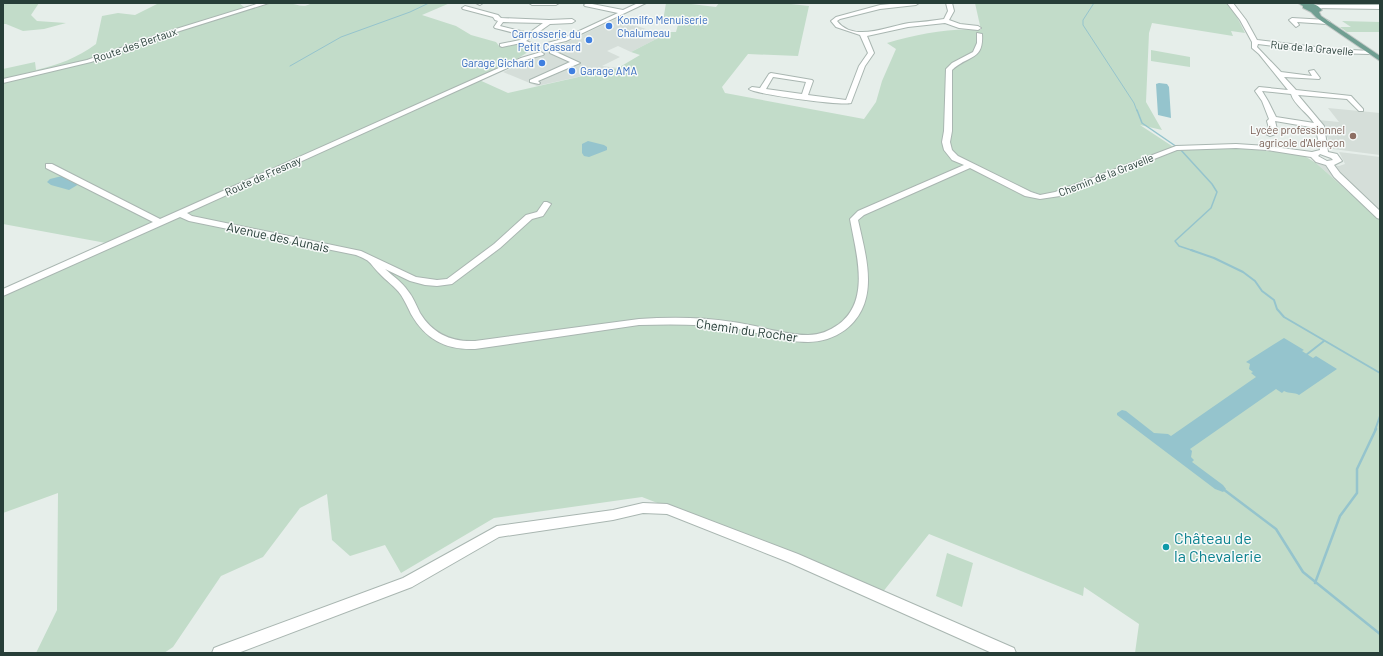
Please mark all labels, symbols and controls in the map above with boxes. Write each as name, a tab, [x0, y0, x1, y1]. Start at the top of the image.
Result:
place label: Komilfo Menuiserie Chalumeau	[617, 13, 708, 39]
marker: Komilfo Menuiserie Chalumeau	[604, 21, 614, 31]
street label: Route des Bertaux	[91, 24, 178, 65]
place label: Carrosserie du Petit Cassard	[512, 27, 581, 53]
marker: Carrosserie du Petit Cassard	[584, 35, 594, 45]
street label: Rue de la Gravelle	[1270, 37, 1354, 58]
place label: Garage Gichard	[461, 56, 534, 69]
marker: Garage Gichard	[537, 58, 547, 68]
place label: Garage AMA	[580, 64, 637, 77]
marker: Garage AMA	[567, 66, 577, 76]
place label: Lycée professionnel agricole d'Alençon	[1250, 123, 1345, 149]
marker: Lycée professionnel agricole d'Alençon	[1348, 131, 1358, 141]
street label: Chemin de la Gravelle	[1056, 150, 1155, 199]
street label: Route de Fresnay	[223, 153, 303, 198]
street label: Avenue des Aunais	[225, 218, 331, 256]
street label: Chemin du Rocher	[695, 315, 799, 345]
place label: Château de la Chevalerie	[1174, 528, 1262, 565]
marker: Château de la Chevalerie	[1161, 542, 1171, 552]

